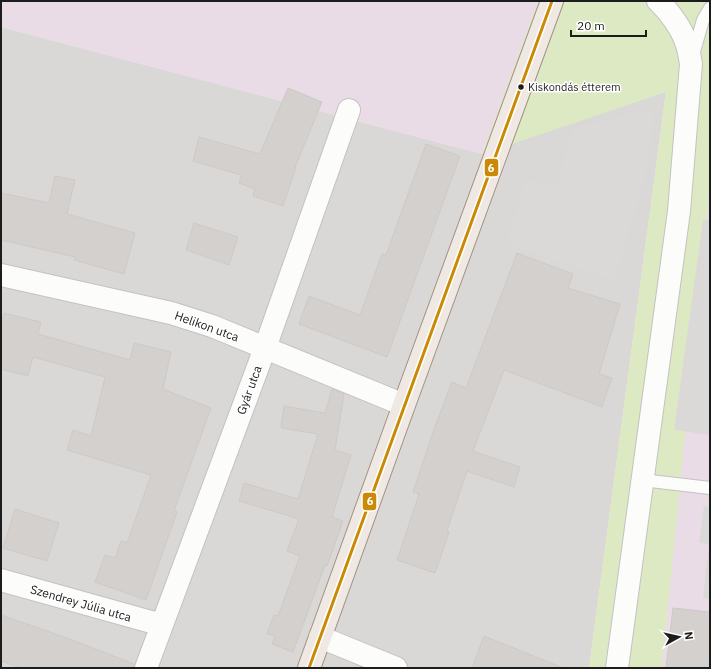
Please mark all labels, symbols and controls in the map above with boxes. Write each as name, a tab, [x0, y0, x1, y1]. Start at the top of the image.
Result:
scale bar	[571, 12, 646, 38]
text: 20 m	[577, 18, 605, 33]
place label: Kiskondás étterem	[528, 80, 621, 94]
marker: Kiskondás étterem	[516, 82, 526, 92]
line badge: 6	[484, 158, 499, 177]
text: 6	[488, 161, 495, 175]
street label: Helikon utca	[173, 307, 242, 345]
street label: Gyár utca	[233, 363, 265, 417]
line badge: 6	[362, 492, 377, 511]
text: 6	[367, 494, 374, 508]
street label: Szendrey Júlia utca	[29, 581, 134, 625]
north arrow	[659, 617, 699, 657]
text: N	[681, 631, 696, 641]

